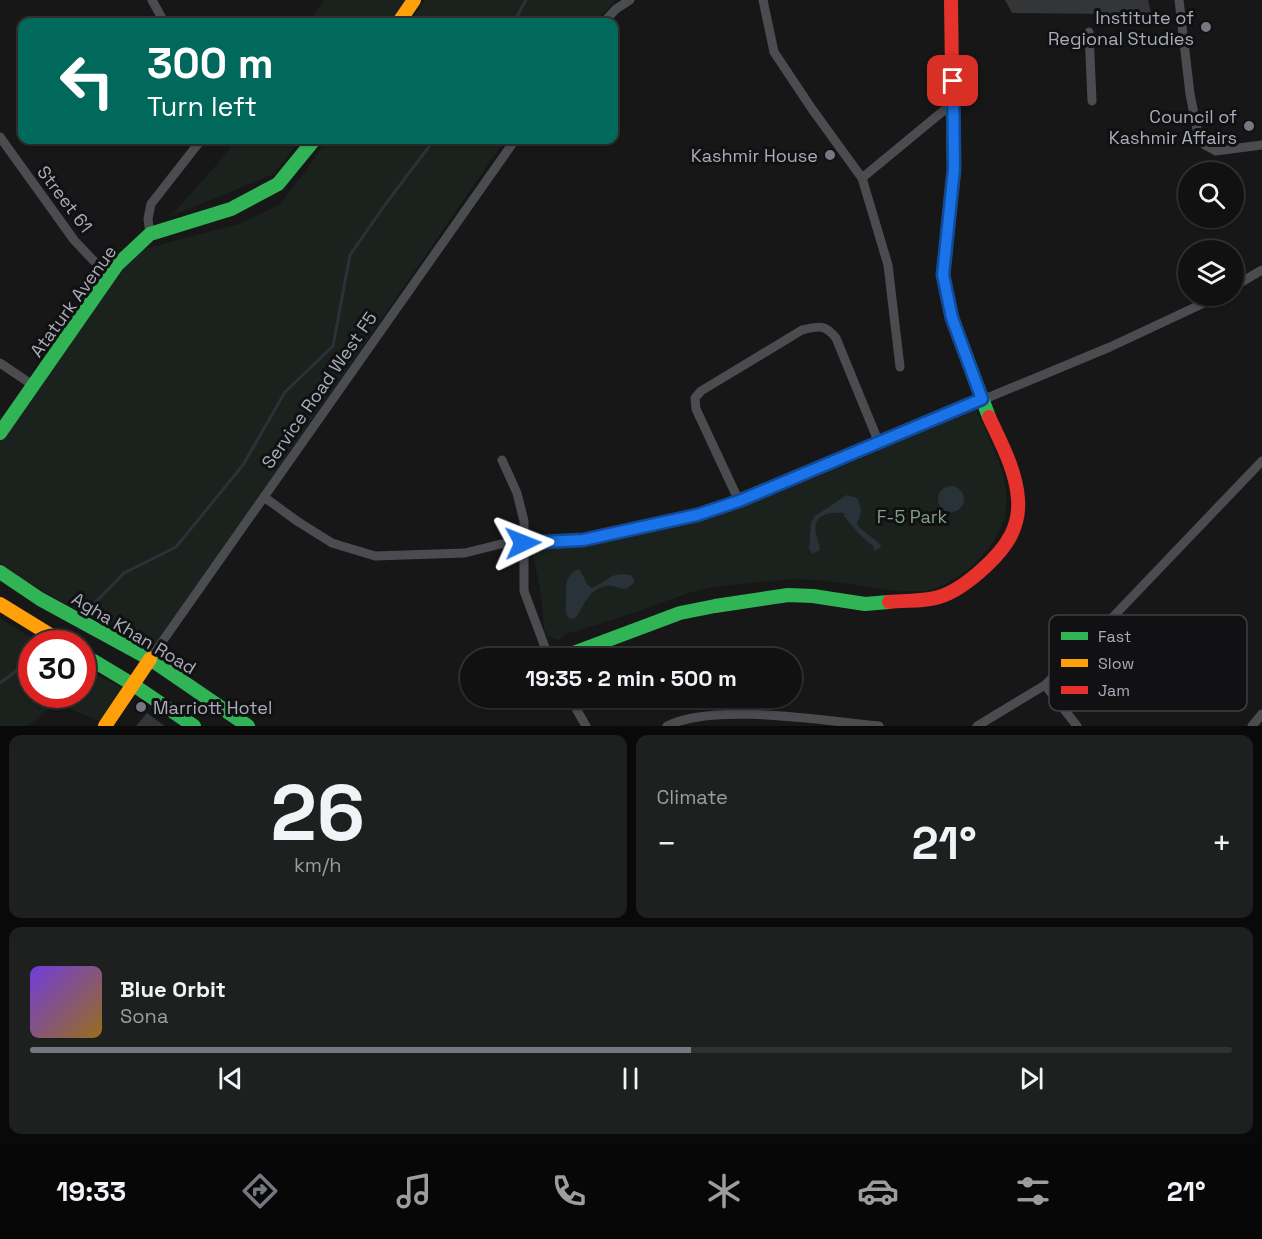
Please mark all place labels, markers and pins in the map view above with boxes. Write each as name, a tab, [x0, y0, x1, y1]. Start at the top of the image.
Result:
place label: Institute of Regional Studies	[1048, 6, 1194, 50]
marker: Institute of Regional Studies	[1199, 20, 1213, 34]
pin	[927, 55, 978, 106]
place label: Council of Kashmir Affairs	[1109, 105, 1237, 149]
marker: Council of Kashmir Affairs	[1242, 119, 1256, 133]
place label: Kashmir House	[691, 144, 818, 167]
marker: Kashmir House	[823, 148, 837, 162]
place label: Marriott Hotel	[153, 696, 272, 719]
marker: Marriott Hotel	[134, 700, 148, 714]

